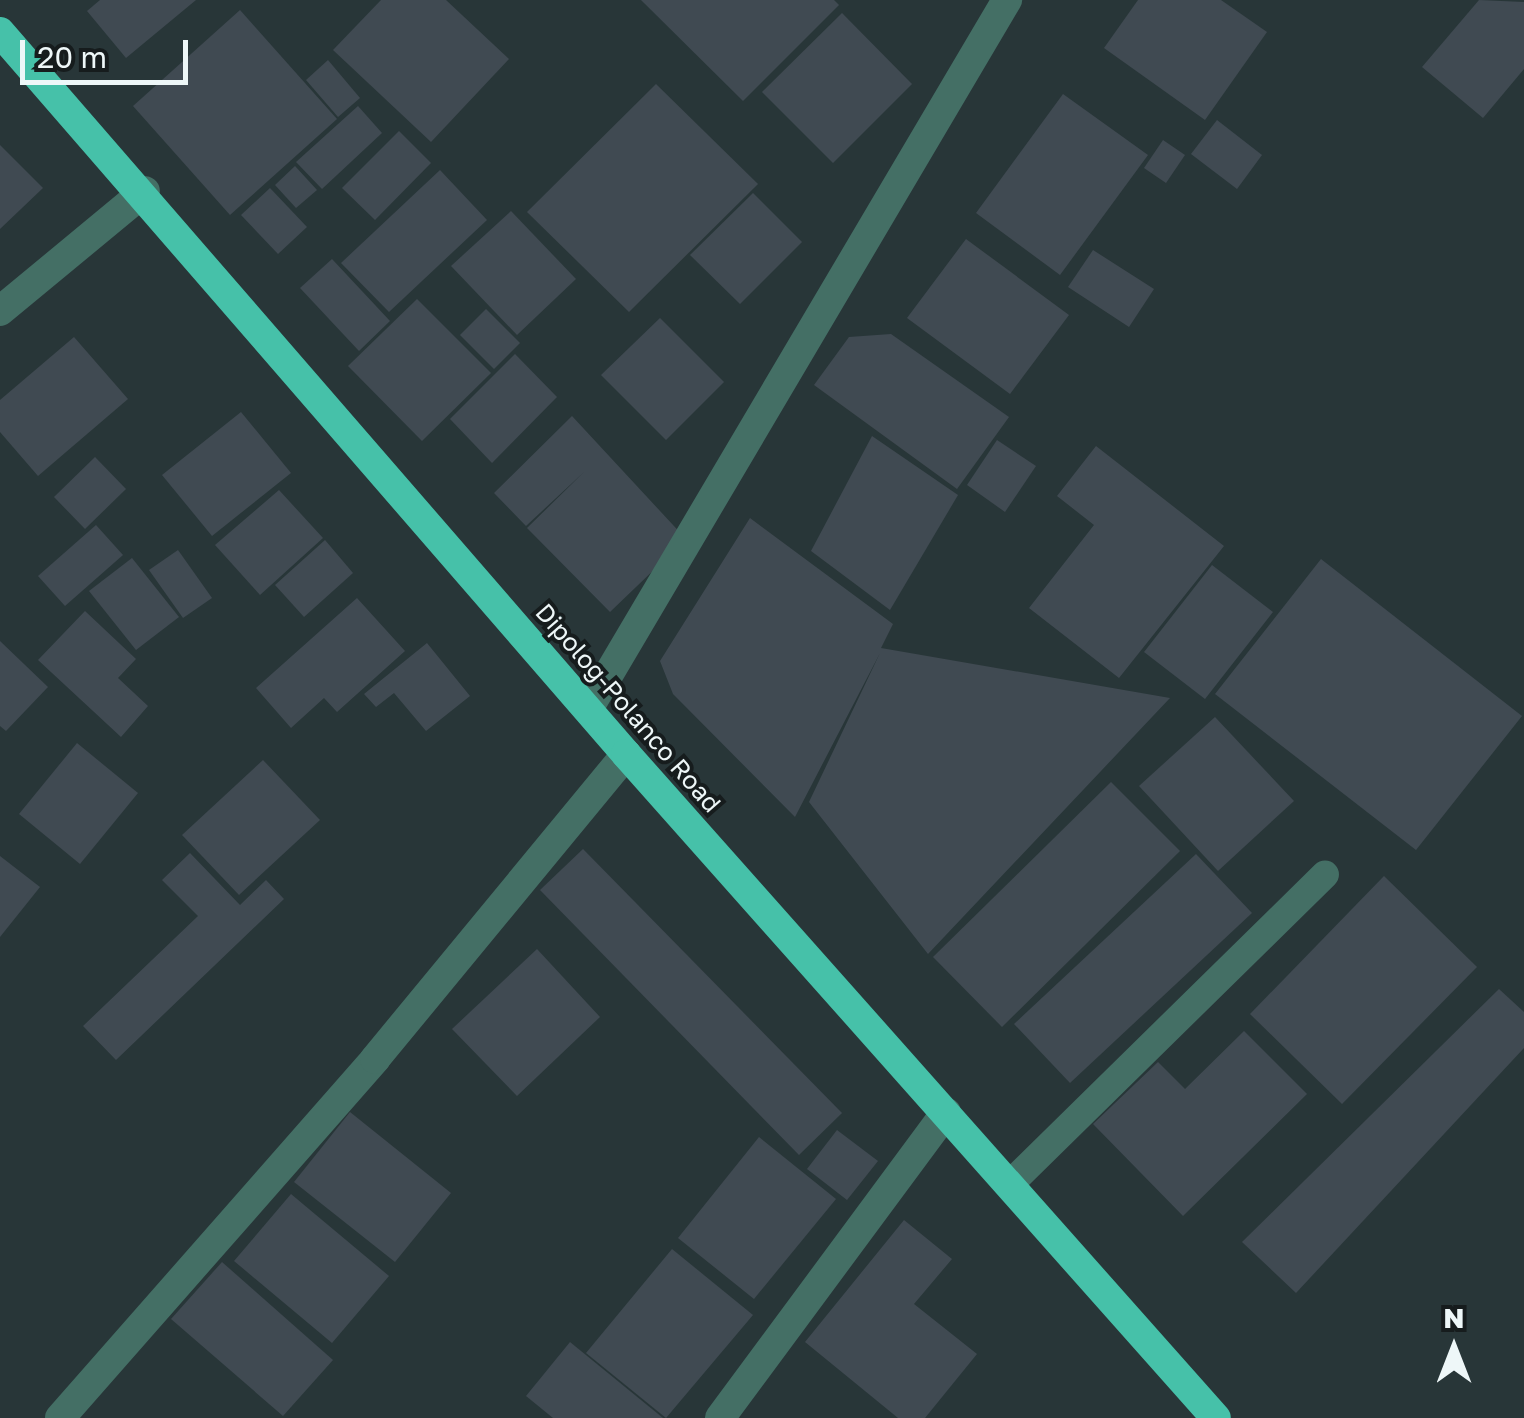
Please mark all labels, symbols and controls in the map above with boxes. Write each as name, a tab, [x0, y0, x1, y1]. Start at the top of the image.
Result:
scale bar	[25, 20, 192, 82]
text: 20 m	[37, 39, 107, 75]
street label: Dipolog-Polanco Road	[529, 597, 727, 819]
north arrow	[1404, 1298, 1504, 1398]
text: N	[1443, 1301, 1465, 1334]

